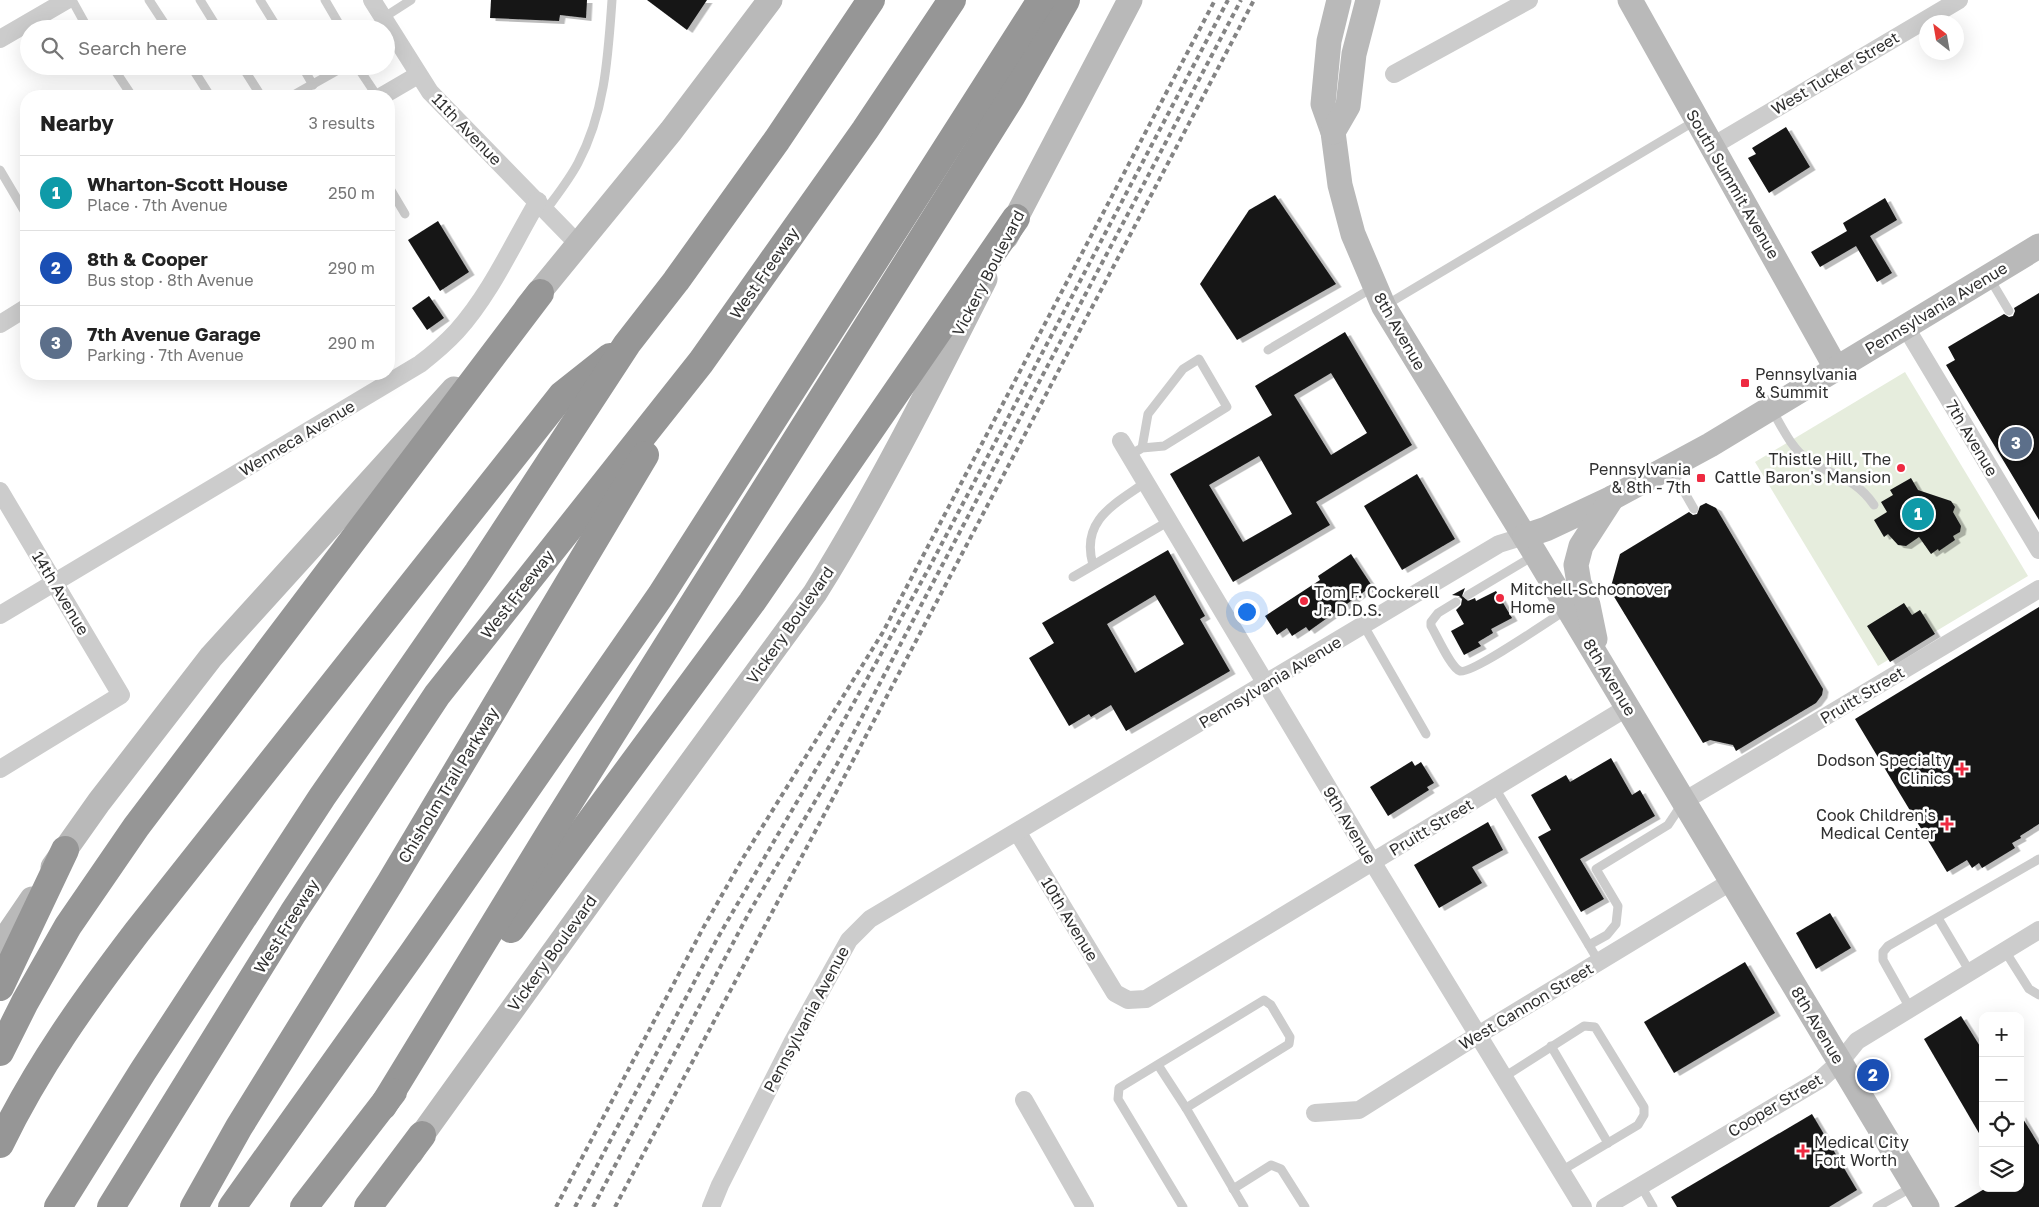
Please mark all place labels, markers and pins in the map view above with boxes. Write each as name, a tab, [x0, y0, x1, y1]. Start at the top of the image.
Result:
place label: Pennsylvania & Summit	[1755, 364, 1857, 402]
marker: Pennsylvania & Summit	[1739, 377, 1751, 389]
pin: 3	[2000, 424, 2032, 462]
place label: Thistle Hill, The Cattle Baron's Mansion	[1714, 449, 1891, 487]
place label: Pennsylvania & 8th - 7th	[1589, 459, 1691, 497]
marker: Thistle Hill, The Cattle Baron's Mansion	[1895, 462, 1907, 474]
marker: Pennsylvania & 8th - 7th	[1695, 472, 1707, 484]
pin: 1	[1902, 495, 1934, 533]
place label: Mitchell-Schoonover Home	[1510, 579, 1669, 617]
place label: Tom F. Cockerell Jr. D.D.S.	[1314, 582, 1439, 620]
marker: Mitchell-Schoonover Home	[1494, 592, 1506, 604]
marker: Tom F. Cockerell Jr. D.D.S.	[1298, 595, 1310, 607]
place label: Dodson Specialty Clinics	[1817, 750, 1951, 788]
marker: Dodson Specialty Clinics	[1955, 762, 1969, 776]
place label: Cook Children's Medical Center	[1816, 805, 1936, 843]
marker: Cook Children's Medical Center	[1940, 817, 1954, 831]
pin: 2	[1857, 1056, 1889, 1094]
place label: Medical City Fort Worth	[1814, 1132, 1909, 1170]
marker: Medical City Fort Worth	[1796, 1144, 1810, 1158]

